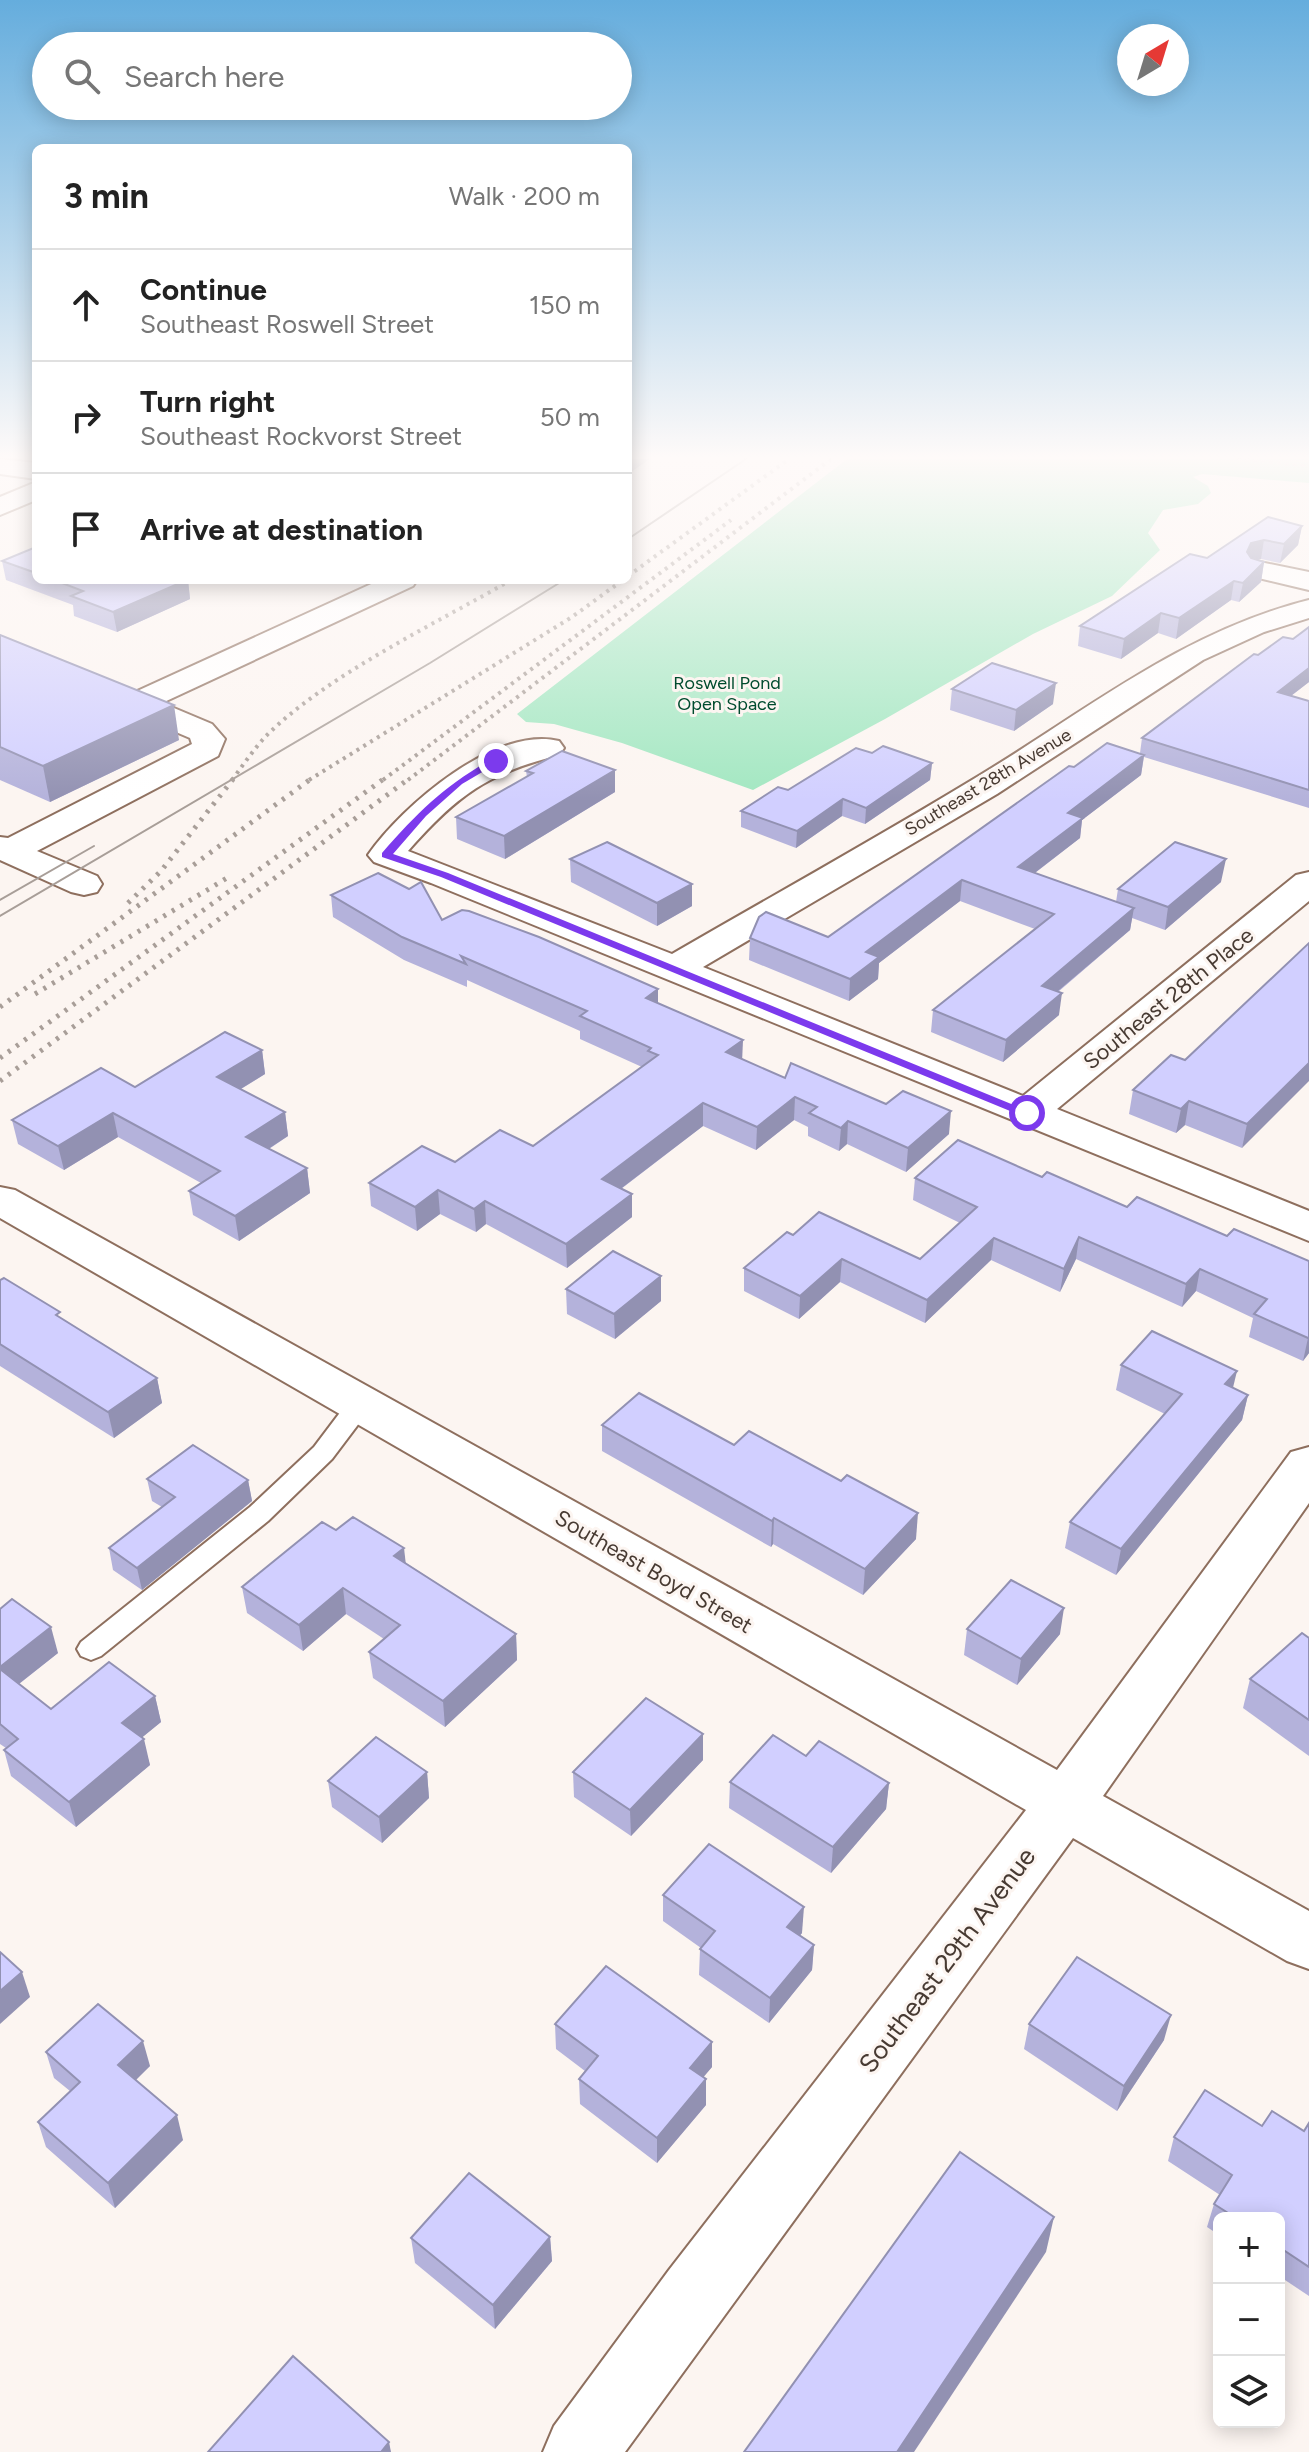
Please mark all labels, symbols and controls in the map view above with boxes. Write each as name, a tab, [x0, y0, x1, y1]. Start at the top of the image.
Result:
north arrow	[1117, 24, 1189, 96]
search box	[32, 32, 632, 120]
icon: search	[60, 54, 104, 98]
text: Search here	[124, 58, 284, 95]
text: 3 min	[64, 176, 149, 217]
text: Walk · 200 m	[449, 180, 600, 212]
text: Continue	[140, 271, 267, 308]
icon: ahead	[64, 283, 108, 327]
text: 150 m	[529, 289, 600, 321]
text: Southeast Roswell Street	[140, 308, 434, 340]
text: Turn right	[140, 383, 275, 420]
icon: right	[64, 395, 108, 439]
text: 50 m	[540, 401, 600, 433]
text: Southeast Rockvorst Street	[140, 420, 462, 452]
icon: arrive	[64, 507, 108, 551]
text: Arrive at destination	[140, 511, 423, 548]
park label: Roswell Pond Open Space	[673, 672, 781, 715]
street label: Southeast 28th Avenue	[901, 723, 1075, 840]
route end	[478, 743, 514, 779]
street label: Southeast 28th Place	[1078, 922, 1259, 1075]
route start	[1009, 1095, 1045, 1131]
street label: Southeast Boyd Street	[550, 1504, 757, 1639]
street label: Southeast 29th Avenue	[852, 1841, 1042, 2079]
map controls	[1213, 2212, 1285, 2428]
button: +	[1213, 2212, 1285, 2284]
button: −	[1213, 2284, 1285, 2356]
button: layers	[1213, 2356, 1285, 2428]

